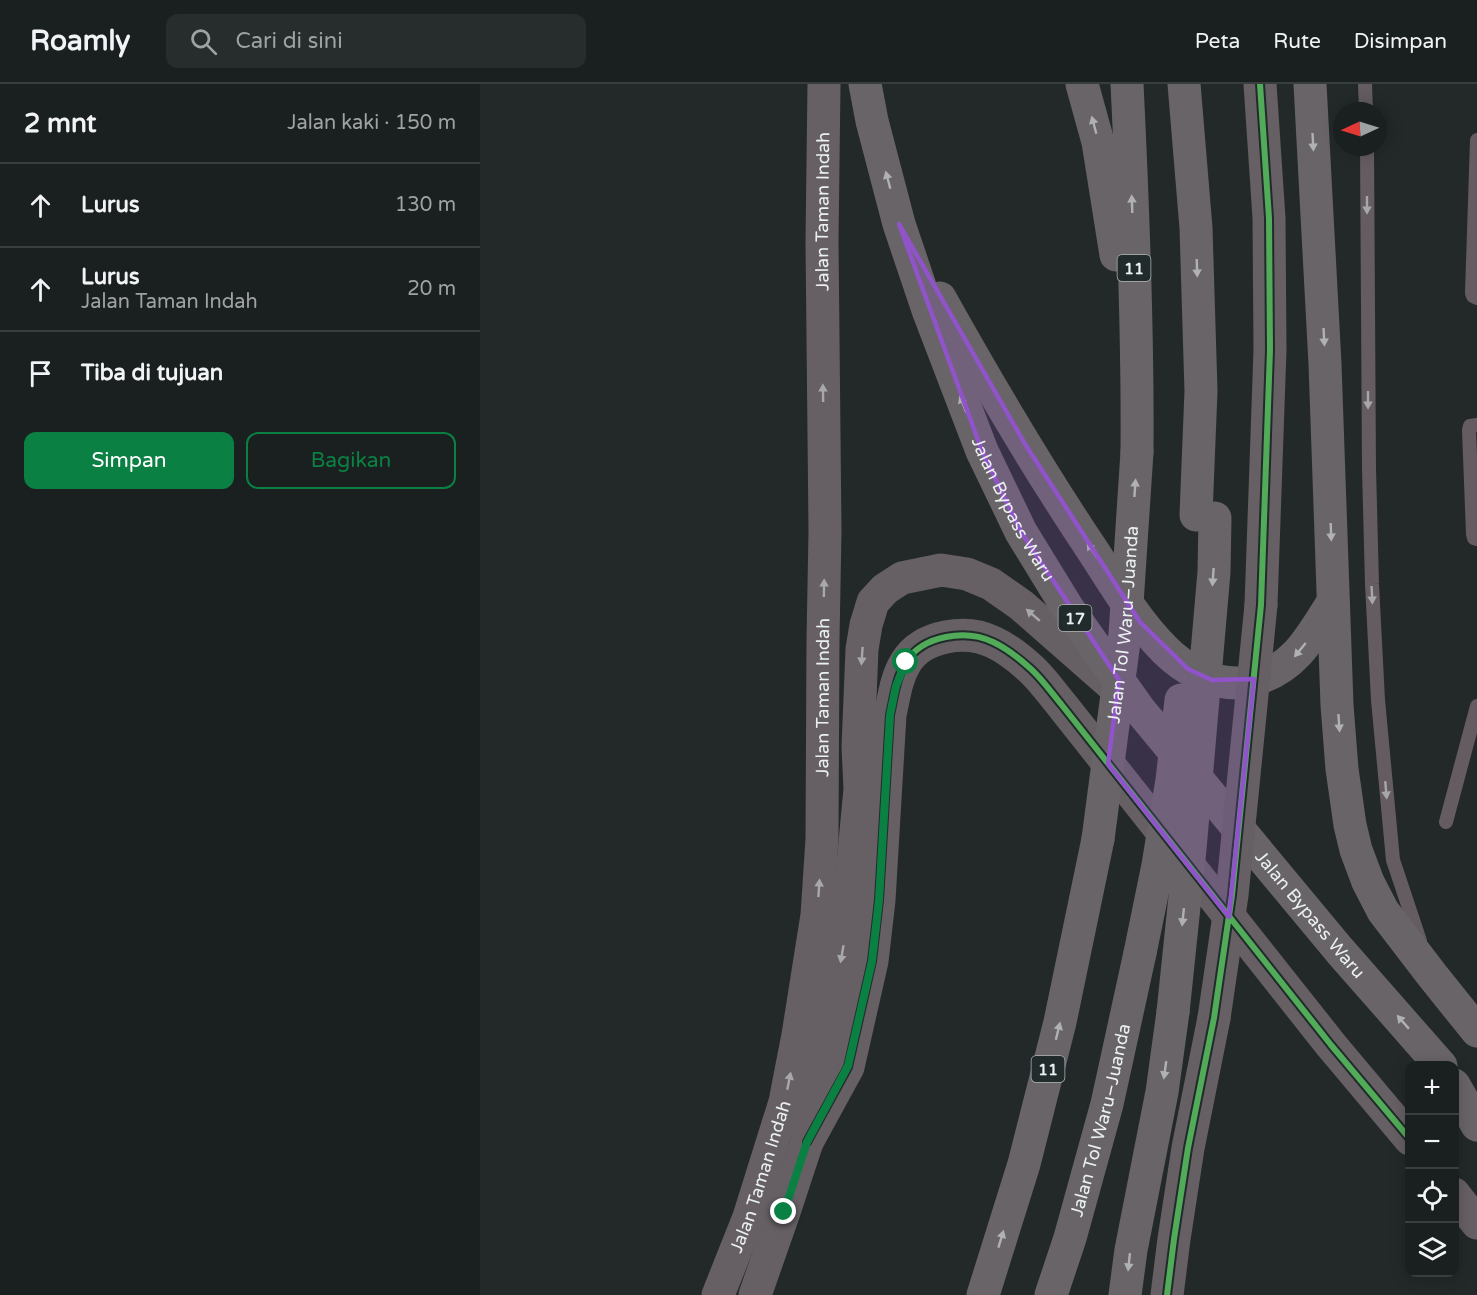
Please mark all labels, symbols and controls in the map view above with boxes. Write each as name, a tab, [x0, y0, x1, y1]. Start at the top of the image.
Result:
search box	[166, 14, 586, 68]
text: Roamly	[30, 24, 130, 58]
icon: search	[187, 25, 220, 58]
text: Cari di sini	[235, 28, 343, 54]
text: Peta	[1195, 29, 1240, 54]
text: Rute	[1273, 29, 1321, 54]
text: Disimpan	[1354, 29, 1447, 54]
north arrow	[1333, 102, 1387, 156]
text: 2 mnt	[24, 108, 96, 139]
text: Jalan kaki · 150 m	[287, 111, 456, 135]
one-way arrow	[1089, 116, 1098, 134]
street label: Jalan Taman Indah	[811, 132, 834, 291]
one-way arrow	[1308, 133, 1318, 152]
one-way arrow	[882, 171, 892, 189]
icon: ahead	[24, 189, 57, 222]
text: Lurus	[81, 192, 139, 218]
text: 130 m	[395, 193, 456, 217]
one-way arrow	[1128, 195, 1137, 214]
one-way arrow	[1362, 196, 1372, 215]
road number: 11	[1118, 255, 1150, 281]
one-way arrow	[1192, 258, 1202, 277]
text: Lurus	[81, 264, 139, 290]
icon: ahead	[24, 273, 57, 306]
text: 20 m	[407, 277, 456, 301]
text: Jalan Taman Indah	[81, 290, 258, 314]
one-way arrow	[1319, 328, 1328, 347]
icon: arrive	[24, 357, 57, 390]
text: Tiba di tujuan	[81, 360, 223, 386]
one-way arrow	[818, 384, 828, 403]
one-way arrow	[1363, 391, 1373, 410]
one-way arrow	[958, 395, 967, 413]
button: Simpan	[24, 432, 234, 489]
button: Bagikan	[246, 432, 456, 489]
street label: Jalan Bypass Waru	[967, 434, 1060, 586]
one-way arrow	[1130, 479, 1139, 498]
one-way arrow	[1326, 522, 1335, 541]
street label: Jalan Tol Waru–Juanda	[1102, 525, 1143, 725]
one-way arrow	[1086, 542, 1098, 558]
one-way arrow	[1209, 567, 1218, 586]
one-way arrow	[819, 579, 829, 598]
one-way arrow	[1368, 586, 1377, 605]
road number: 17	[1058, 605, 1092, 631]
one-way arrow	[1025, 608, 1040, 622]
street label: Jalan Taman Indah	[811, 618, 834, 777]
one-way arrow	[1294, 642, 1307, 657]
one-way arrow	[858, 646, 867, 665]
route start	[892, 648, 918, 674]
one-way arrow	[1334, 714, 1343, 733]
one-way arrow	[1381, 780, 1391, 799]
street label: Jalan Bypass Waru	[1250, 846, 1370, 983]
one-way arrow	[814, 878, 824, 897]
one-way arrow	[1178, 908, 1188, 927]
one-way arrow	[838, 945, 847, 964]
one-way arrow	[1396, 1014, 1409, 1029]
street label: Jalan Tol Waru–Juanda	[1065, 1021, 1135, 1219]
one-way arrow	[1054, 1022, 1063, 1040]
road number: 11	[1032, 1056, 1064, 1082]
one-way arrow	[1160, 1061, 1170, 1080]
map controls	[1405, 1061, 1459, 1277]
button: +	[1405, 1061, 1459, 1115]
one-way arrow	[785, 1071, 794, 1090]
street label: Jalan Taman Indah	[725, 1098, 796, 1256]
button: −	[1405, 1115, 1459, 1169]
button: locate	[1405, 1169, 1459, 1223]
route end	[770, 1198, 796, 1224]
button: layers	[1405, 1223, 1459, 1277]
one-way arrow	[997, 1230, 1006, 1248]
one-way arrow	[1124, 1252, 1134, 1271]

